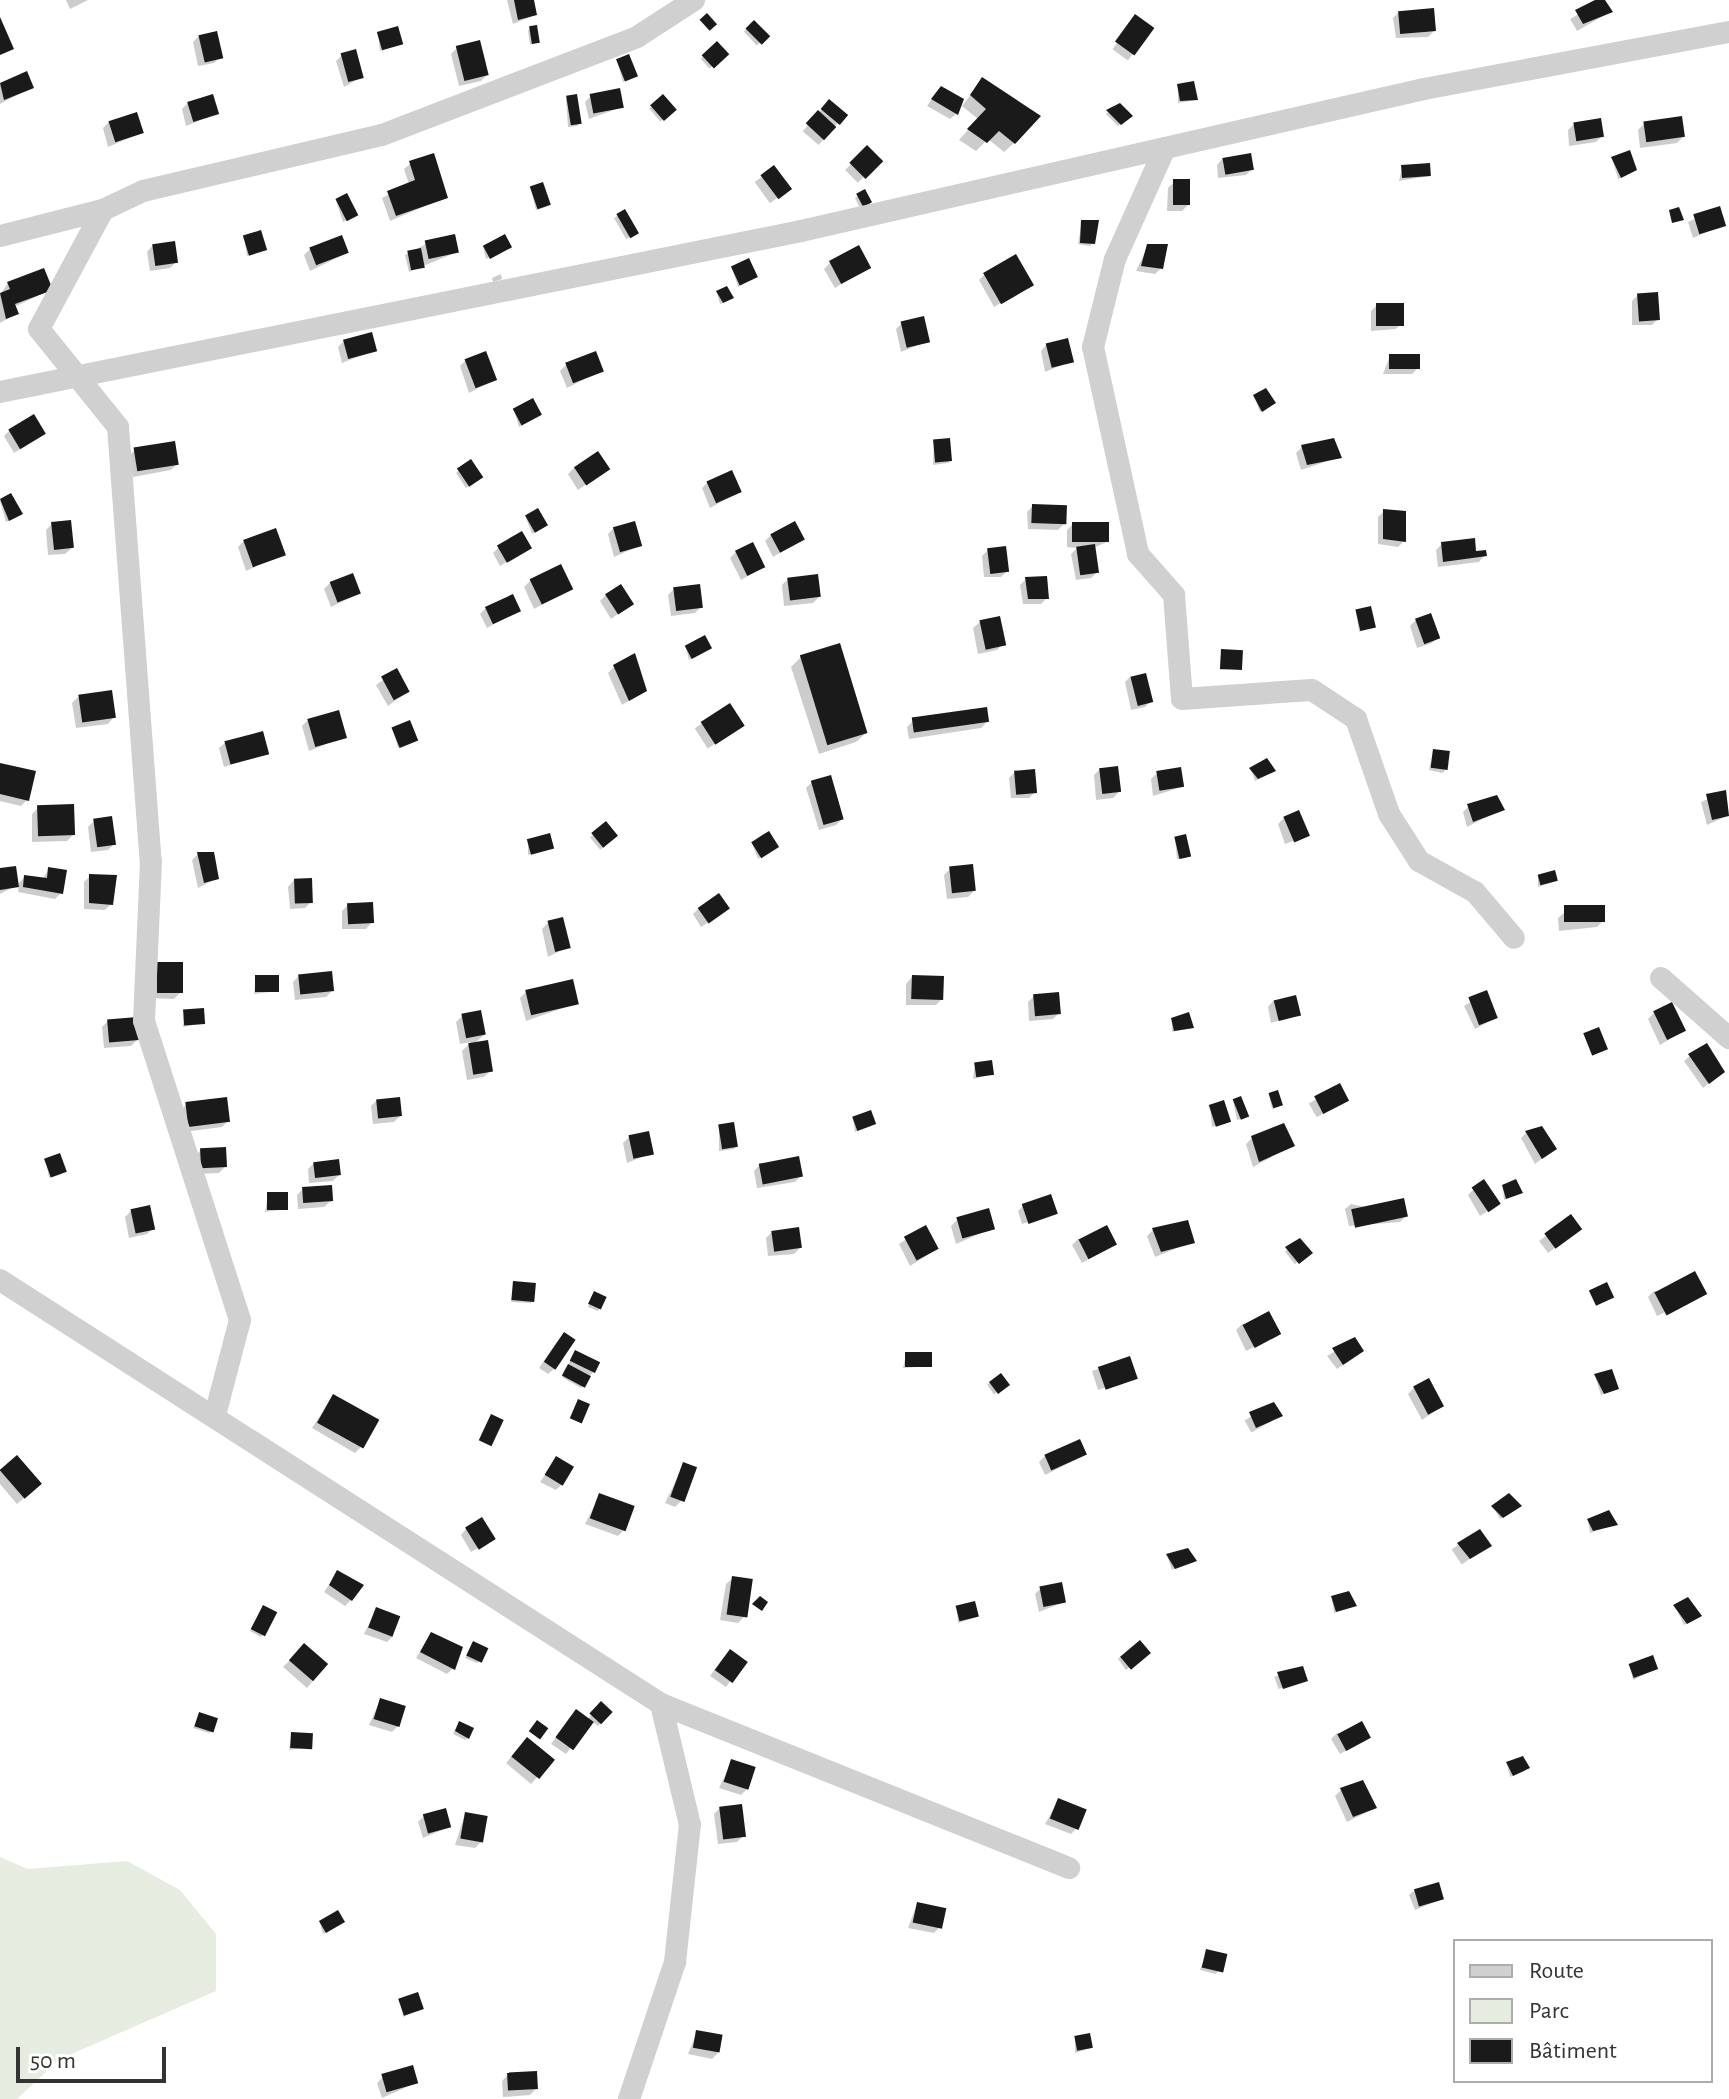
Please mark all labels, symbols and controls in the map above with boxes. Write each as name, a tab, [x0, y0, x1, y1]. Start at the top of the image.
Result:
legend	[1453, 1939, 1713, 2083]
text: Route	[1529, 1959, 1584, 1983]
text: Parc	[1529, 1999, 1569, 2023]
scale bar	[20, 2031, 170, 2081]
text: Bâtiment	[1529, 2039, 1617, 2063]
text: 50 m	[30, 2049, 76, 2073]

